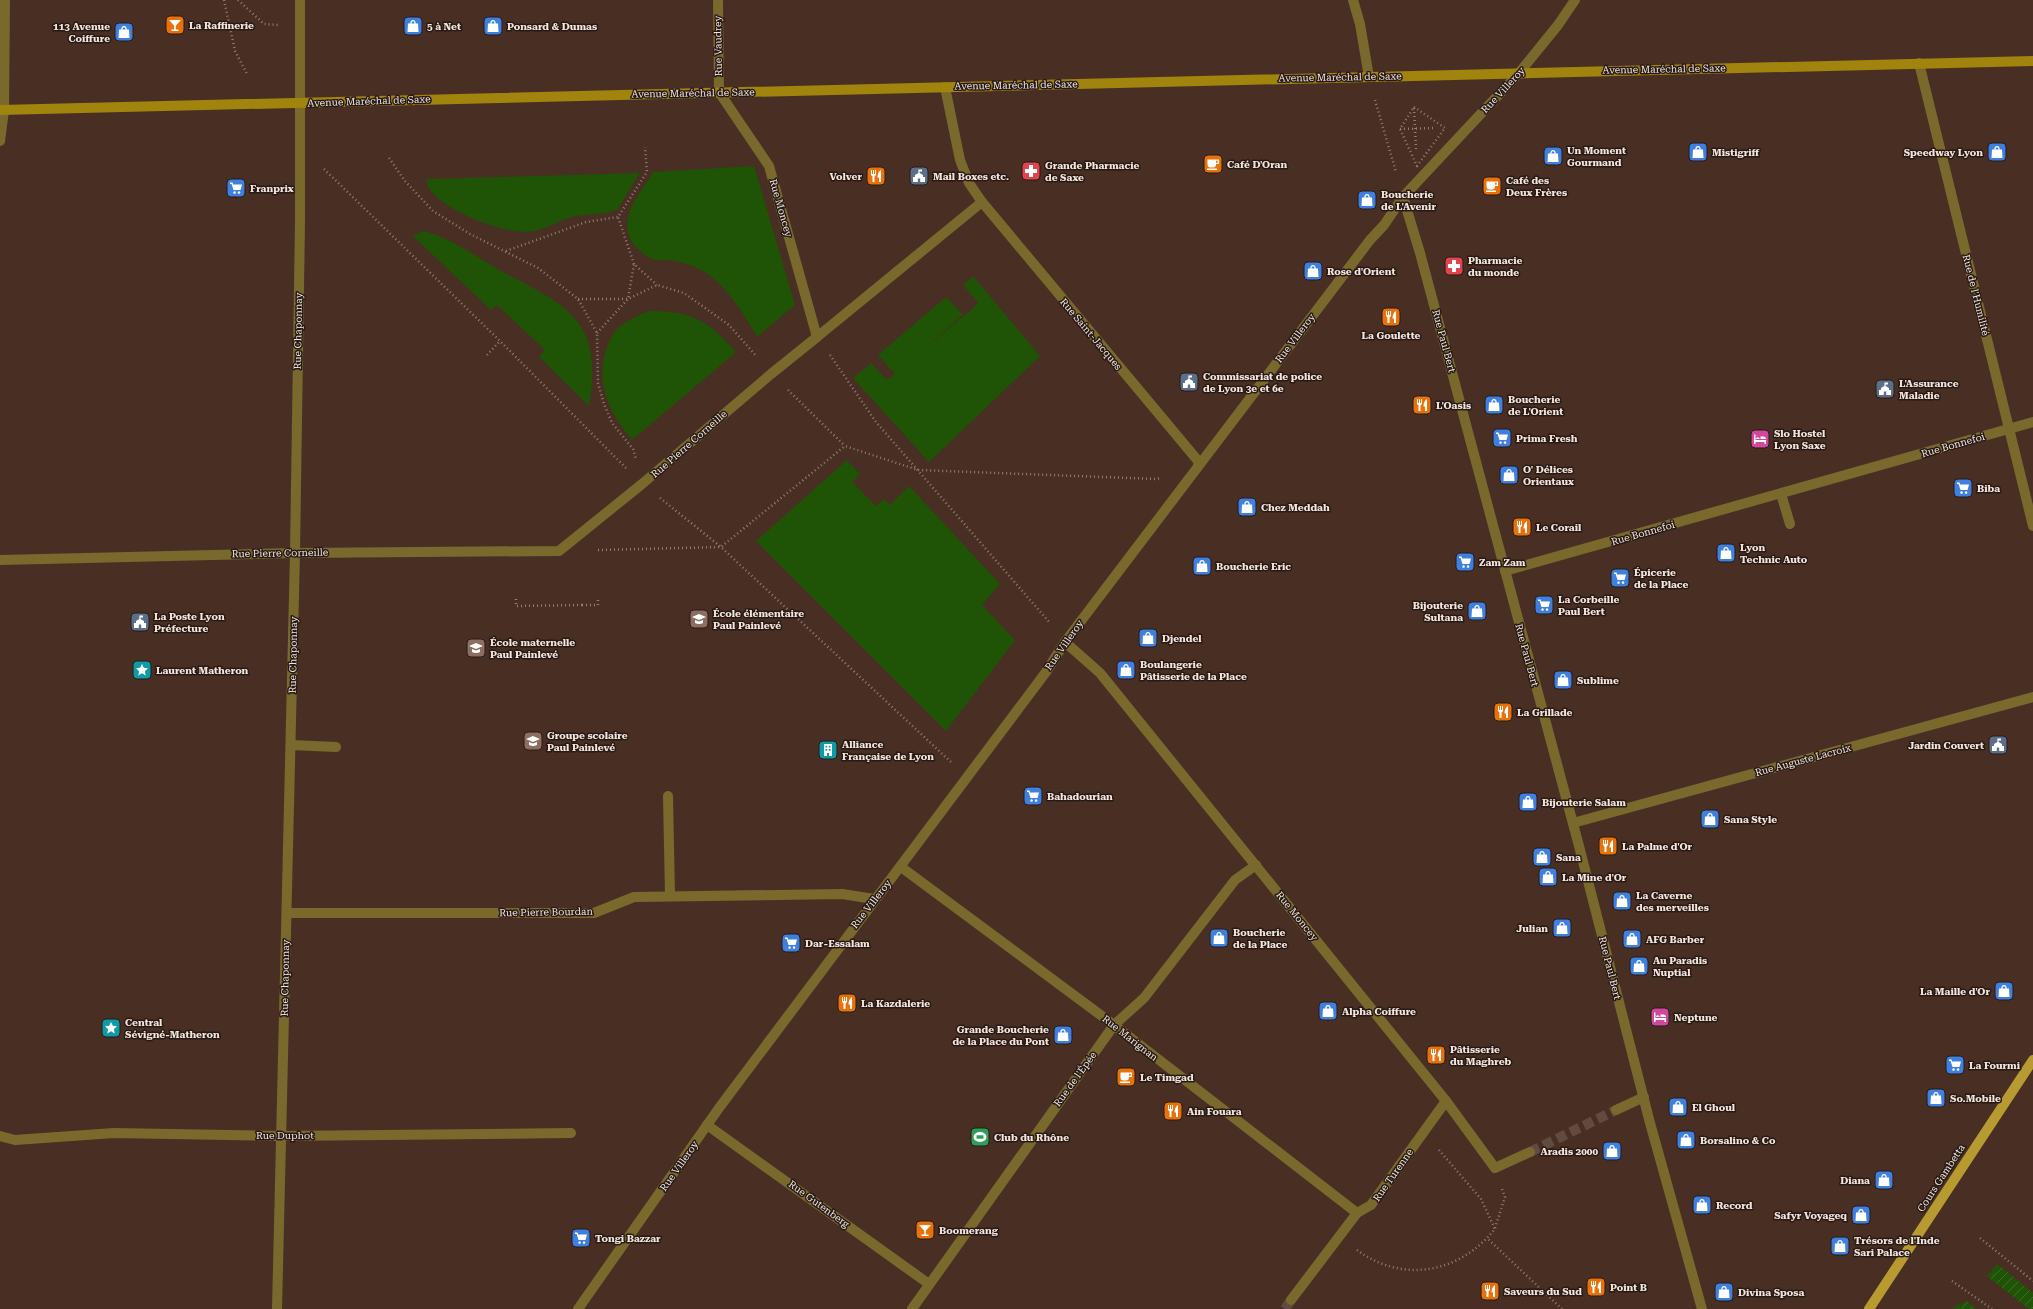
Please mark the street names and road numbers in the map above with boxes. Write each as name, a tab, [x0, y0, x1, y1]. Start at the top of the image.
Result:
street label: Rue Vaudrey	[712, 15, 724, 76]
street label: Avenue Maréchal de Saxe	[1602, 62, 1726, 76]
street label: Rue Villeroy	[1479, 65, 1527, 115]
street label: Avenue Maréchal de Saxe	[1278, 70, 1402, 84]
street label: Avenue Maréchal de Saxe	[954, 78, 1078, 92]
street label: Avenue Maréchal de Saxe	[631, 86, 755, 100]
street label: Avenue Maréchal de Saxe	[307, 93, 431, 109]
street label: Rue Moncey	[767, 178, 795, 238]
street label: Rue de l'Humilité	[1961, 253, 1992, 337]
street label: Rue Chaponnay	[292, 292, 304, 369]
street label: Rue Saint-Jacques	[1058, 296, 1124, 372]
street label: Rue Paul Bert	[1430, 308, 1458, 374]
street label: Rue Villeroy	[1273, 311, 1317, 365]
street label: Rue Pierre Corneille	[649, 408, 729, 480]
street label: Rue Bonnefoi	[1920, 431, 1986, 459]
street label: Rue Bonnefoi	[1610, 519, 1676, 547]
street label: Rue Pierre Corneille	[232, 547, 329, 559]
street label: Rue Chaponnay	[287, 616, 299, 693]
street label: Rue Villeroy	[1043, 618, 1085, 672]
street label: Rue Paul Bert	[1513, 622, 1541, 688]
street label: Rue Auguste Lacroix	[1754, 742, 1852, 778]
street label: Rue Villeroy	[849, 877, 893, 931]
street label: Rue Moncey	[1274, 889, 1320, 943]
street label: Rue Pierre Bourdan	[499, 906, 593, 918]
street label: Rue Paul Bert	[1597, 935, 1623, 1001]
street label: Rue Chaponnay	[279, 939, 291, 1016]
street label: Rue Marignan	[1100, 1013, 1160, 1063]
street label: Rue de l'Épée	[1051, 1049, 1099, 1109]
street label: Rue Duphot	[256, 1130, 314, 1141]
street label: Rue Villeroy	[658, 1139, 700, 1193]
street label: Cours Gambetta	[1915, 1142, 1967, 1214]
street label: Rue Turenne	[1371, 1146, 1416, 1203]
street label: Rue Gutenberg	[787, 1178, 852, 1230]

